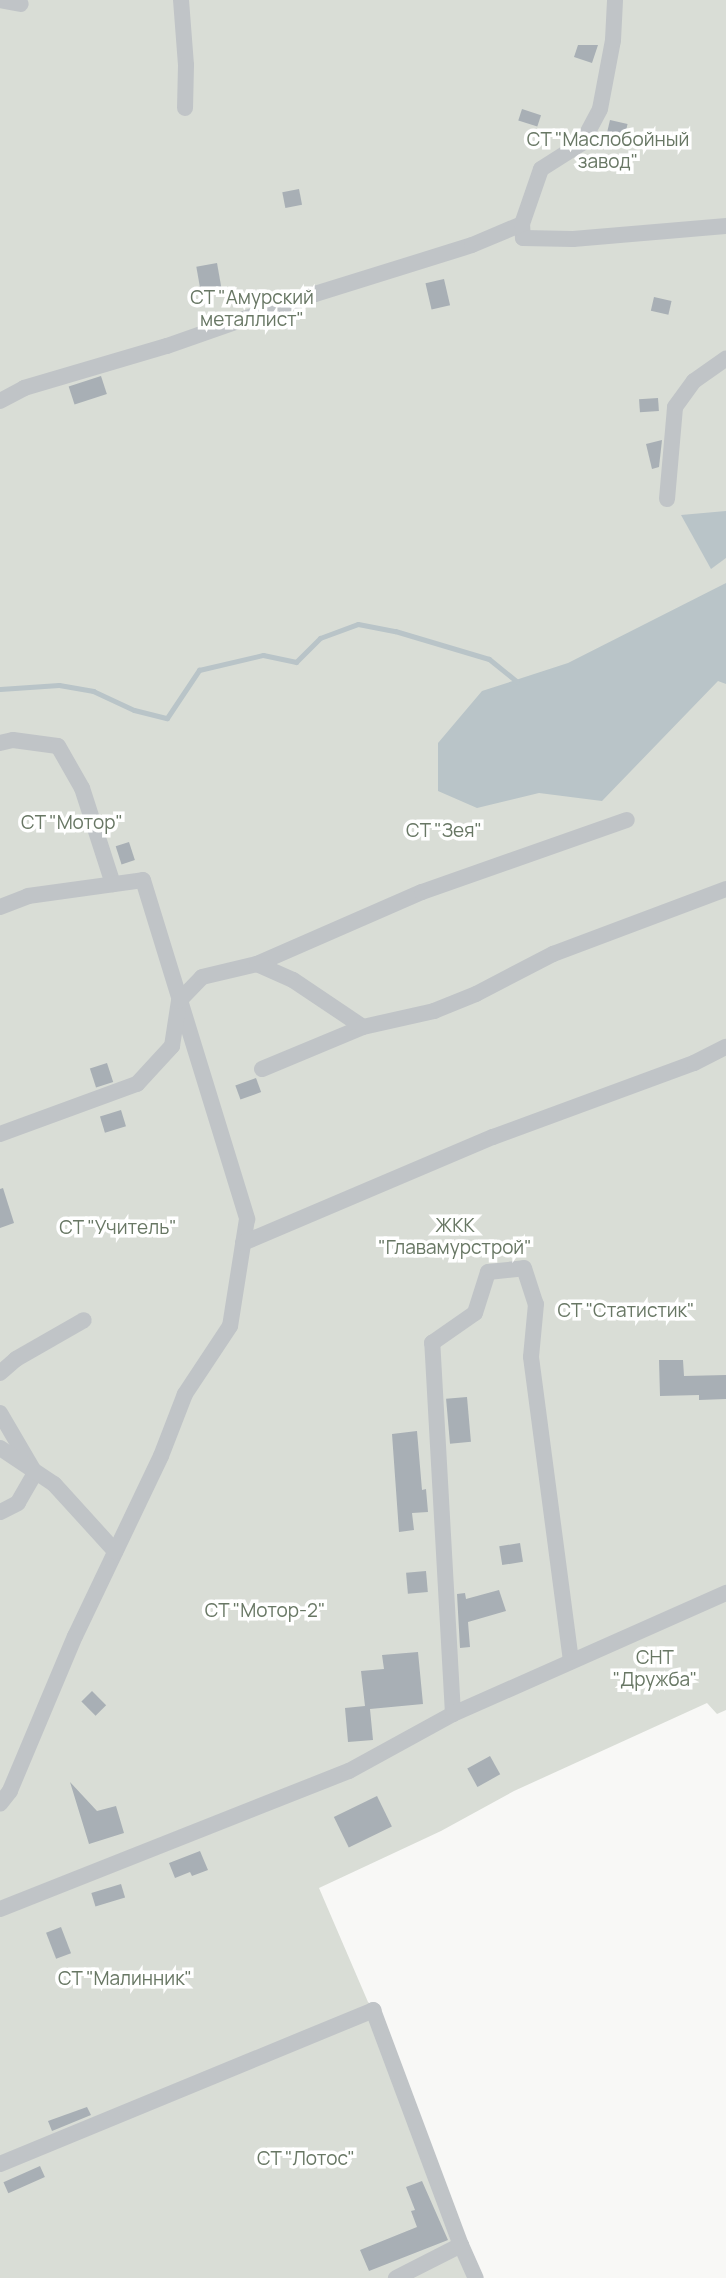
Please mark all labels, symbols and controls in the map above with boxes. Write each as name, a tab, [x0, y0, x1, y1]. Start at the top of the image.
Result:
park label: СТ "Маслобойный завод"	[526, 129, 690, 173]
park label: СТ "Амурский металлист"	[190, 287, 314, 331]
park label: СТ "Мотор"	[21, 812, 123, 834]
park label: СТ "Зея"	[406, 820, 482, 842]
park label: ЖКК "Главамурстрой"	[378, 1215, 532, 1259]
park label: СТ "Учитель"	[59, 1217, 177, 1239]
park label: СТ "Статистик"	[557, 1300, 695, 1322]
park label: СТ "Мотор-2"	[204, 1600, 326, 1622]
park label: СНТ "Дружба"	[613, 1647, 697, 1691]
park label: СТ "Малинник"	[58, 1968, 192, 1990]
park label: СТ "Лотос"	[257, 2148, 355, 2170]

